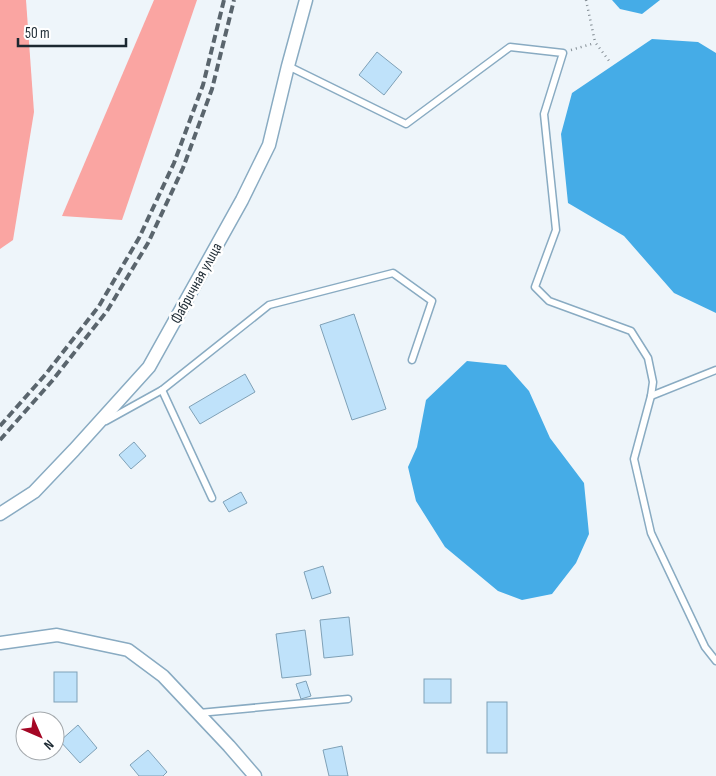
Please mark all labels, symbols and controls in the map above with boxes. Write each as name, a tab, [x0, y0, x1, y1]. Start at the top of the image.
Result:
scale bar	[18, 15, 125, 47]
text: 50 m	[25, 24, 50, 43]
street label: Фабричная улица	[166, 239, 227, 327]
north arrow	[15, 711, 65, 761]
text: N	[40, 736, 57, 753]

